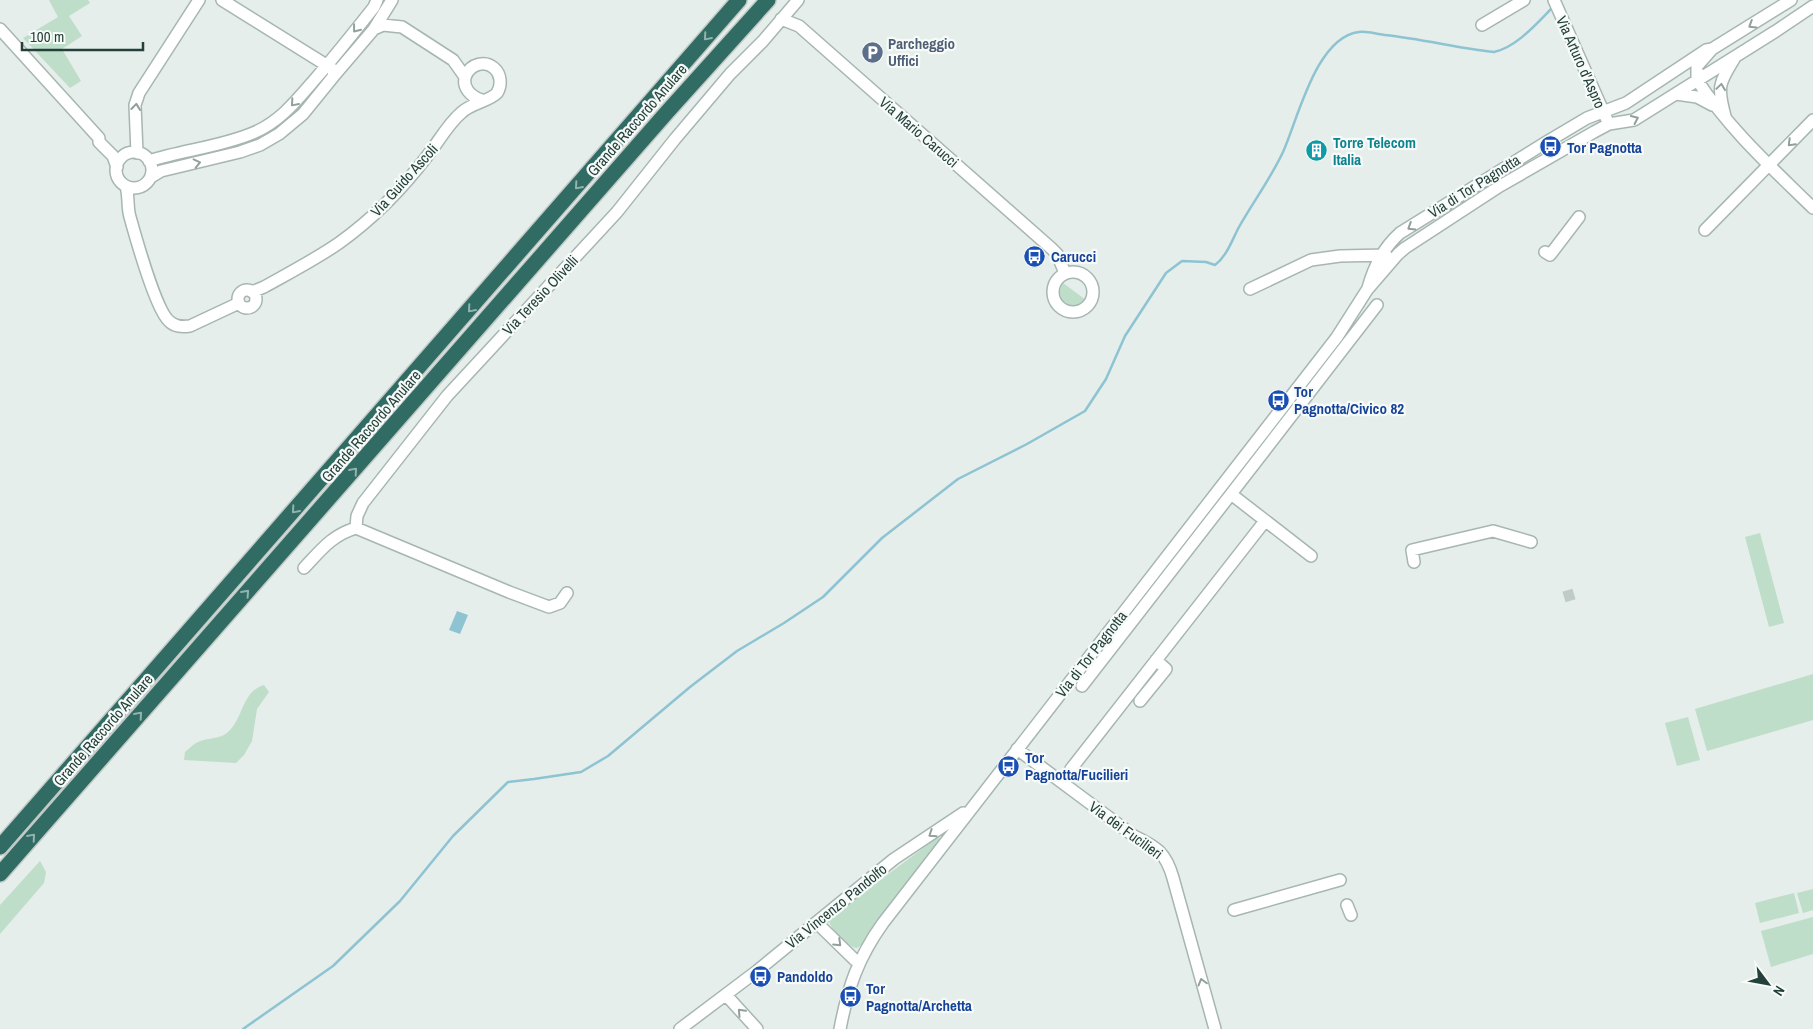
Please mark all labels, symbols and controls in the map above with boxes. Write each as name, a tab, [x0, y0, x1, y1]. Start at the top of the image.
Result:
street label: Via Arturo d'Aspro	[1551, 12, 1611, 112]
one-way arrow	[1748, 18, 1757, 28]
scale bar	[22, 20, 144, 52]
one-way arrow	[353, 23, 362, 32]
text: 100 m	[30, 26, 64, 47]
one-way arrow	[704, 31, 713, 40]
place label: Parcheggio Uffici	[888, 33, 955, 71]
parking icon: Parcheggio Uffici	[860, 40, 884, 64]
street label: Grande Raccordo Anulare	[582, 59, 692, 181]
one-way arrow	[1716, 82, 1726, 91]
street label: Via Mario Carucci	[875, 92, 963, 172]
one-way arrow	[292, 97, 300, 106]
one-way arrow	[130, 103, 141, 111]
one-way arrow	[1629, 115, 1638, 125]
place label: Torre Telecom Italia	[1333, 132, 1416, 170]
bus stop icon: Tor Pagnotta	[1539, 135, 1563, 159]
place label: Tor Pagnotta	[1567, 137, 1642, 158]
one-way arrow	[1788, 137, 1797, 146]
street label: Via Guido Ascoli	[366, 139, 442, 221]
building icon: Torre Telecom Italia	[1305, 139, 1329, 163]
street label: Via di Tor Pagnotta	[1424, 149, 1524, 223]
one-way arrow	[192, 158, 201, 168]
one-way arrow	[575, 180, 584, 189]
one-way arrow	[1407, 220, 1416, 230]
bus stop icon: Carucci	[1023, 244, 1047, 268]
place label: Carucci	[1051, 246, 1096, 267]
street label: Via Teresio Olivelli	[497, 250, 583, 340]
one-way arrow	[468, 303, 477, 312]
street label: Grande Raccordo Anulare	[316, 365, 426, 487]
place label: Tor Pagnotta/Civico 82	[1294, 381, 1404, 419]
bus stop icon: Tor Pagnotta/Civico 82	[1266, 388, 1290, 412]
one-way arrow	[348, 468, 357, 477]
one-way arrow	[292, 504, 301, 513]
one-way arrow	[241, 590, 250, 599]
street label: Via di Tor Pagnotta	[1050, 606, 1132, 702]
street label: Grande Raccordo Anulare	[48, 669, 158, 791]
one-way arrow	[133, 712, 142, 721]
place label: Tor Pagnotta/Fucilieri	[1025, 747, 1128, 785]
bus stop icon: Tor Pagnotta/Fucilieri	[997, 754, 1021, 778]
street label: Via dei Fucilieri	[1085, 796, 1167, 864]
one-way arrow	[928, 828, 938, 837]
one-way arrow	[26, 834, 35, 843]
street label: Via Vincenzo Pandolfo	[781, 858, 891, 953]
one-way arrow	[832, 937, 841, 946]
north arrow	[1743, 959, 1793, 1009]
bus stop icon: Pandoldo	[749, 964, 773, 988]
place label: Pandoldo	[777, 966, 833, 987]
place label: Tor Pagnotta/Archetta	[866, 978, 972, 1016]
one-way arrow	[1197, 978, 1208, 986]
text: N	[1769, 983, 1789, 999]
bus stop icon: Tor Pagnotta/Archetta	[838, 985, 862, 1009]
one-way arrow	[738, 1009, 747, 1018]

